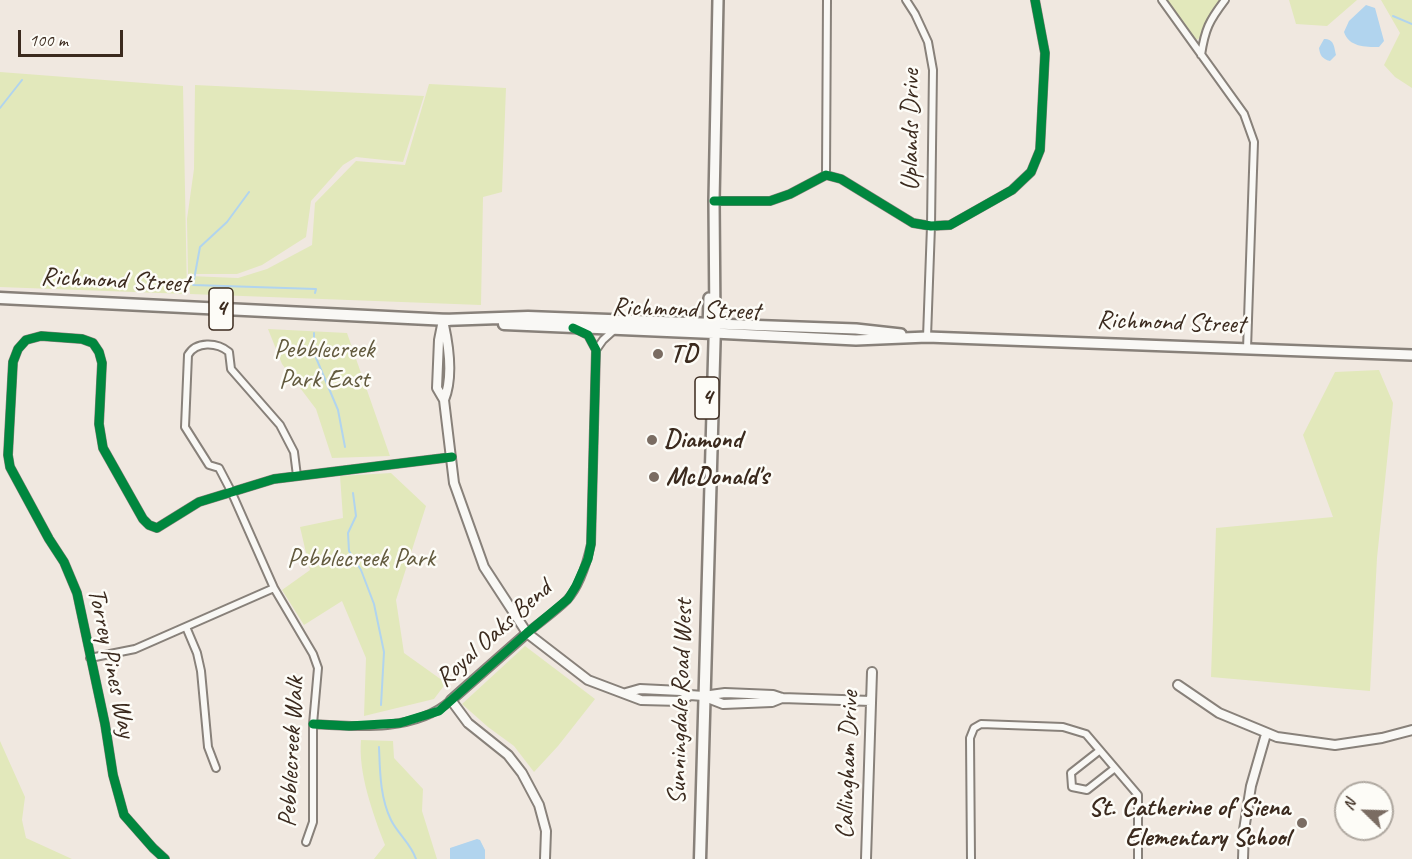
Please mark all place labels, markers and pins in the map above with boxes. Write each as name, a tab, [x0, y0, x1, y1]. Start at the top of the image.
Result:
place label: TD	[670, 338, 697, 370]
marker: TD	[651, 347, 665, 361]
place label: Diamond	[664, 424, 742, 456]
marker: Diamond	[645, 433, 659, 447]
place label: McDonald's	[666, 461, 769, 493]
marker: McDonald's	[647, 470, 661, 484]
place label: St. Catherine of Siena Elementary School	[1088, 792, 1290, 854]
marker: St. Catherine of Siena Elementary School	[1295, 816, 1309, 830]

